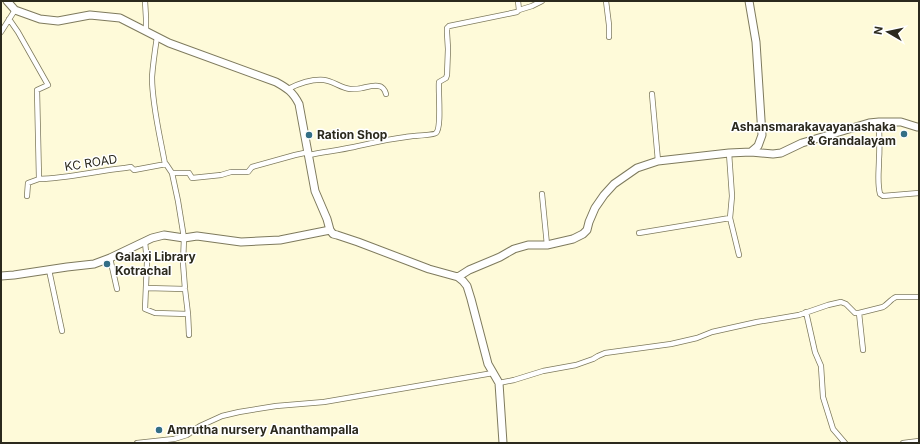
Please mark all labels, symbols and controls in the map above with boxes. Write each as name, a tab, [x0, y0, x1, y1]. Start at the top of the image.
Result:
north arrow	[868, 12, 908, 52]
text: N	[871, 25, 886, 36]
place label: Ashansmarakavayanashaka & Grandalayam	[731, 119, 896, 148]
place label: Ration Shop	[317, 127, 388, 142]
marker: Ashansmarakavayanashaka & Grandalayam	[899, 129, 909, 139]
marker: Ration Shop	[304, 130, 314, 140]
street label: KC ROAD	[63, 151, 118, 174]
place label: Galaxi Library Kotrachal	[115, 249, 197, 278]
marker: Galaxi Library Kotrachal	[102, 259, 112, 269]
place label: Amrutha nursery Ananthampalla	[167, 422, 359, 437]
marker: Amrutha nursery Ananthampalla	[154, 425, 164, 435]

